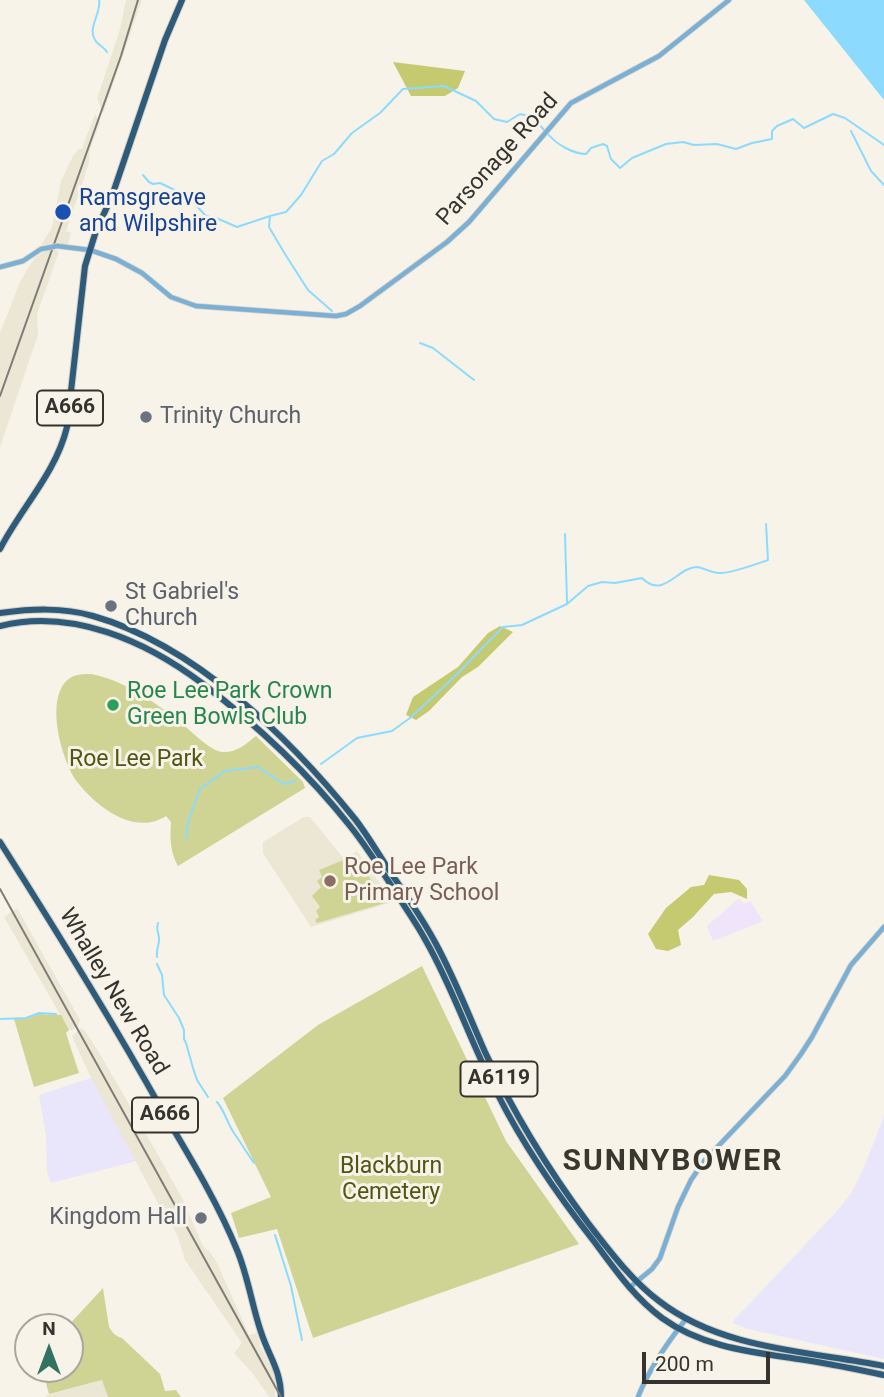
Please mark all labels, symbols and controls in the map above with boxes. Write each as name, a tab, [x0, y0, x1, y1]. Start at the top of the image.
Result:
street label: Parsonage Road	[431, 88, 565, 232]
place label: Ramsgreave and Wilpshire	[79, 185, 217, 239]
marker: Ramsgreave and Wilpshire	[53, 202, 73, 222]
road number: A666	[37, 390, 103, 426]
place label: Trinity Church	[160, 403, 301, 431]
marker: Trinity Church	[138, 409, 154, 425]
place label: St Gabriel's Church	[125, 579, 239, 633]
marker: St Gabriel's Church	[103, 598, 119, 614]
place label: Roe Lee Park Crown Green Bowls Club	[127, 678, 332, 732]
marker: Roe Lee Park Crown Green Bowls Club	[105, 697, 121, 713]
park label: Roe Lee Park	[69, 746, 203, 774]
place label: Roe Lee Park Primary School	[344, 854, 499, 908]
marker: Roe Lee Park Primary School	[322, 873, 338, 889]
street label: Whalley New Road	[52, 904, 174, 1080]
road number: A6119	[461, 1062, 538, 1096]
road number: A666	[132, 1098, 198, 1132]
district label: SUNNYBOWER	[564, 1144, 782, 1180]
park label: Blackburn Cemetery	[340, 1153, 442, 1207]
place label: Kingdom Hall	[49, 1204, 187, 1232]
marker: Kingdom Hall	[193, 1210, 209, 1226]
north arrow	[14, 1313, 84, 1383]
text: N	[42, 1317, 56, 1340]
scale bar	[646, 1338, 774, 1382]
text: 200 m	[655, 1352, 714, 1376]

